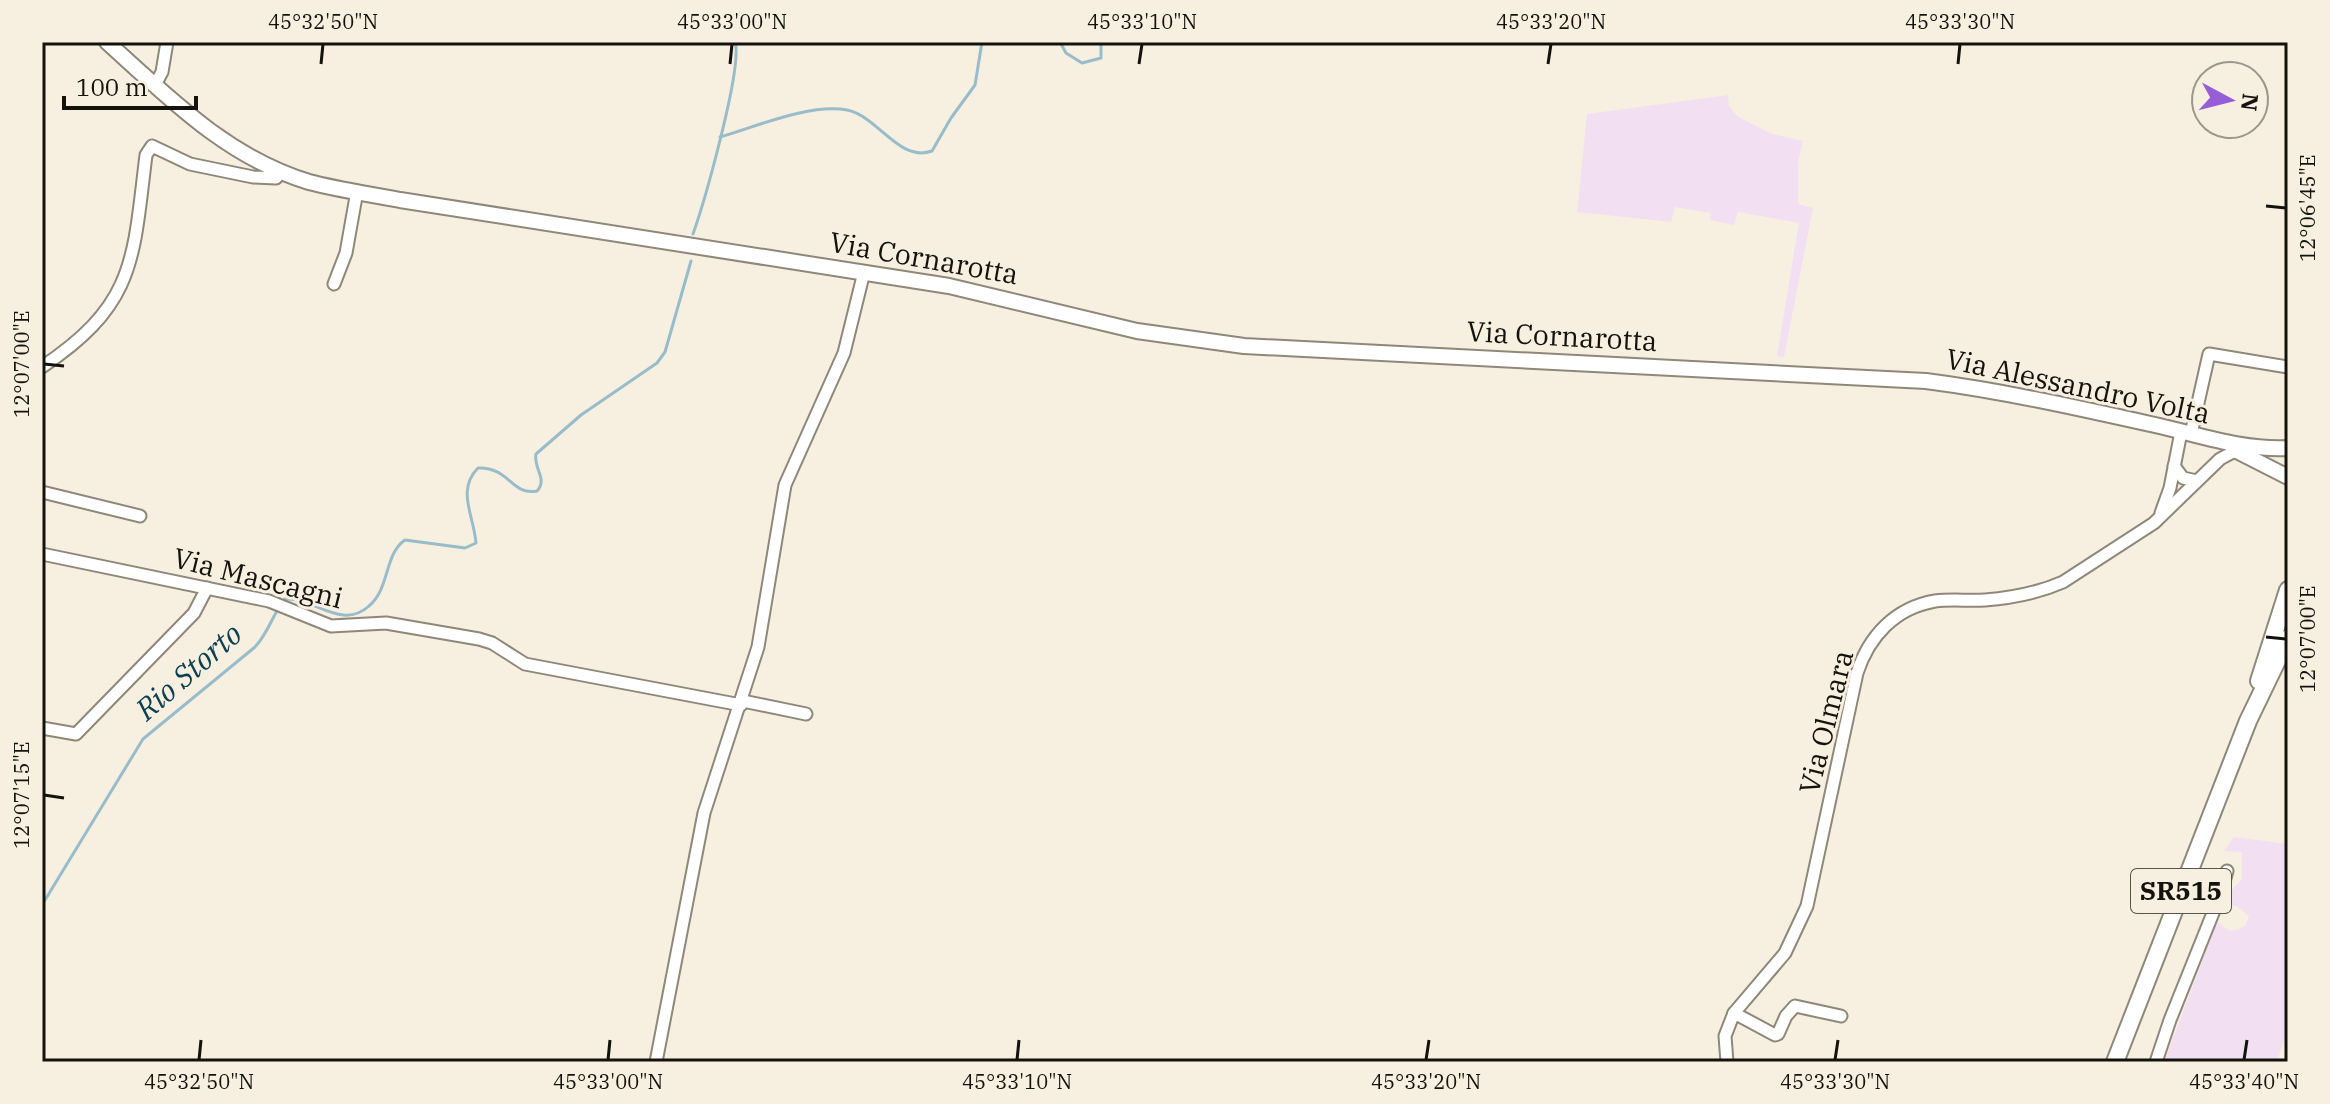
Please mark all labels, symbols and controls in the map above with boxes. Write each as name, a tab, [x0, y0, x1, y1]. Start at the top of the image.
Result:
text: 45°32'50"N	[268, 8, 378, 35]
text: 45°33'00"N	[677, 8, 787, 35]
text: 45°33'10"N	[1087, 8, 1197, 35]
text: 45°33'20"N	[1496, 8, 1606, 35]
text: 45°33'30"N	[1905, 8, 2015, 35]
scale bar	[64, 60, 196, 110]
north arrow	[2190, 60, 2270, 140]
text: 100 m	[76, 71, 148, 103]
text: N	[2235, 92, 2266, 113]
text: 12°06'45"E	[2294, 154, 2321, 262]
street label: Via Cornarotta	[827, 223, 1021, 292]
text: 12°07'00"E	[8, 310, 35, 418]
street label: Via Cornarotta	[1466, 312, 1658, 359]
street label: Via Alessandro Volta	[1942, 339, 2214, 432]
street label: Via Mascagni	[169, 539, 347, 616]
text: 12°07'00"E	[2294, 585, 2321, 693]
water label: Rio Storto	[126, 614, 249, 729]
street label: Via Olmara	[1790, 646, 1861, 798]
text: 12°07'15"E	[8, 741, 35, 849]
road number: SR515	[2131, 869, 2231, 913]
text: 45°32'50"N	[144, 1068, 254, 1095]
text: 45°33'00"N	[553, 1068, 663, 1095]
text: 45°33'10"N	[962, 1068, 1072, 1095]
text: 45°33'20"N	[1371, 1068, 1481, 1095]
text: 45°33'30"N	[1780, 1068, 1890, 1095]
text: 45°33'40"N	[2189, 1068, 2299, 1095]

